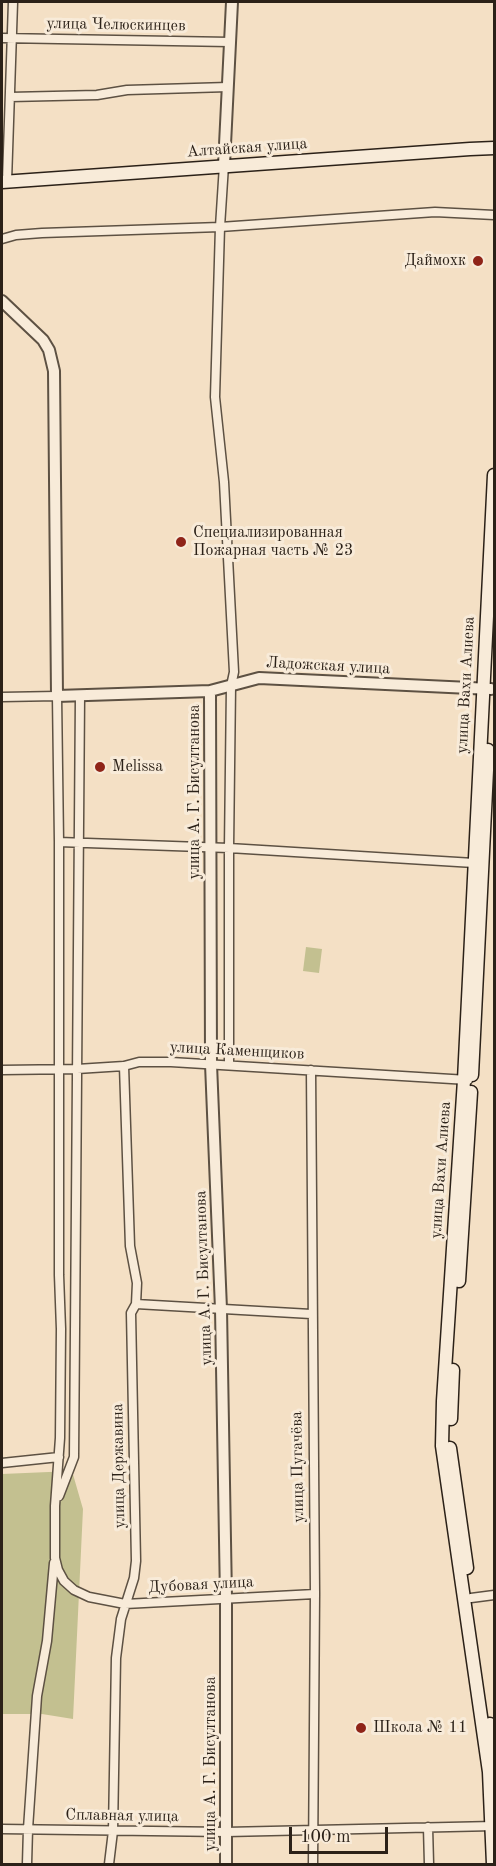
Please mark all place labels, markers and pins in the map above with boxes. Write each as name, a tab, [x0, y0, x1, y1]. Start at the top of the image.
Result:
place label: Даймохк	[405, 251, 466, 271]
marker: Даймохк	[471, 254, 485, 268]
place label: Специализированная Пожарная часть № 23	[193, 523, 353, 561]
marker: Специализированная Пожарная часть № 23	[174, 535, 188, 549]
place label: Melissa	[112, 757, 163, 777]
marker: Melissa	[93, 760, 107, 774]
place label: Школа № 11	[373, 1718, 467, 1738]
marker: Школа № 11	[354, 1721, 368, 1735]

